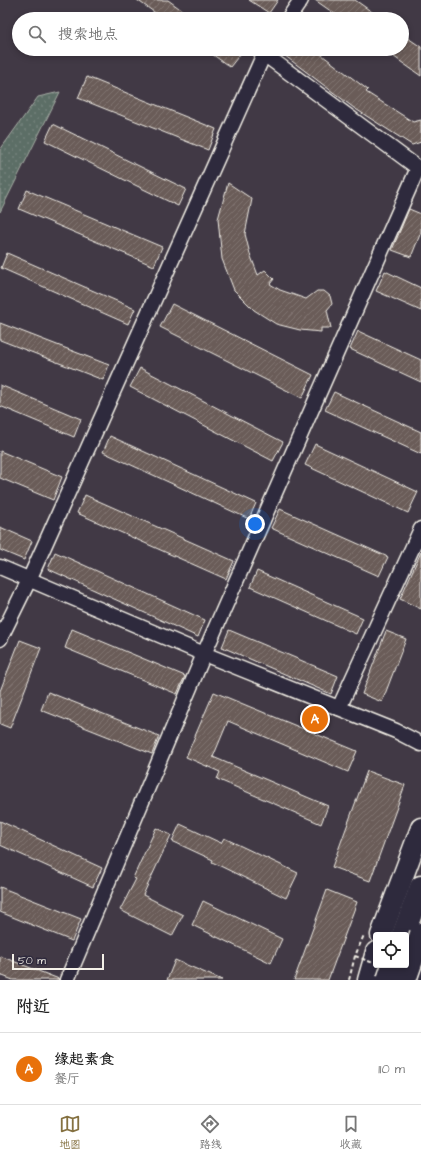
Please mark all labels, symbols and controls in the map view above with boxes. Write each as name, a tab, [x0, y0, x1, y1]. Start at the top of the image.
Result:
search box	[12, 12, 409, 56]
icon: search	[26, 23, 48, 45]
text: 搜索地点	[58, 24, 118, 45]
your location	[245, 514, 265, 534]
pin: A	[302, 704, 328, 734]
map controls	[373, 932, 409, 968]
button: locate	[373, 932, 409, 968]
scale bar	[12, 952, 104, 971]
text: 50 m	[18, 953, 46, 968]
text: 附近	[16, 995, 50, 1019]
text: 缘起素食	[54, 1049, 114, 1070]
text: A	[25, 1060, 33, 1078]
text: 110 m	[378, 1060, 405, 1078]
text: 餐厅	[54, 1070, 80, 1088]
tab: 地图	[59, 1113, 81, 1152]
tab: 路线	[199, 1113, 221, 1152]
tab: 收藏	[340, 1113, 362, 1152]

